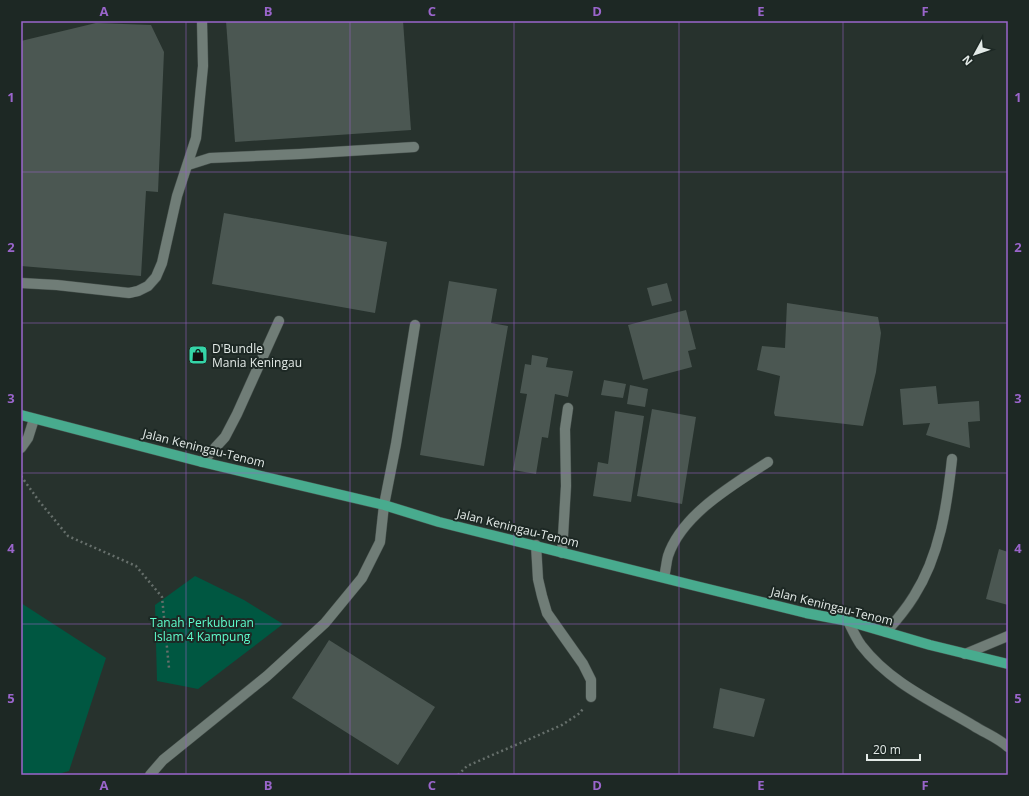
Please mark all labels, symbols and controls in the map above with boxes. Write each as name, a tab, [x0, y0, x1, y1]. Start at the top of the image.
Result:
text: A	[100, 2, 109, 20]
text: B	[264, 2, 273, 20]
text: C	[428, 2, 436, 20]
text: D	[592, 2, 602, 20]
text: E	[757, 2, 765, 20]
text: F	[921, 2, 929, 20]
north arrow	[955, 34, 995, 74]
text: N	[958, 52, 976, 69]
text: 1	[7, 88, 15, 106]
text: 1	[1014, 88, 1022, 106]
text: 2	[7, 238, 15, 256]
text: 2	[1014, 238, 1022, 256]
place label: D'Bundle Mania Keningau	[212, 340, 302, 371]
shop icon: D'Bundle Mania Keningau	[187, 344, 209, 366]
text: 3	[7, 389, 15, 407]
text: 3	[1014, 389, 1022, 407]
street label: Jalan Keningau-Tenom	[140, 424, 267, 471]
street label: Jalan Keningau-Tenom	[454, 504, 581, 551]
text: 4	[7, 539, 15, 557]
text: 4	[1014, 539, 1022, 557]
street label: Jalan Keningau-Tenom	[768, 582, 895, 629]
park label: Tanah Perkuburan Islam 4 Kampung	[150, 614, 254, 645]
text: 5	[7, 689, 15, 707]
text: 5	[1014, 689, 1022, 707]
scale bar	[867, 736, 920, 762]
text: 20 m	[873, 741, 901, 758]
text: A	[100, 776, 109, 794]
text: B	[264, 776, 273, 794]
text: C	[428, 776, 436, 794]
text: D	[592, 776, 602, 794]
text: E	[757, 776, 765, 794]
text: F	[921, 776, 929, 794]

